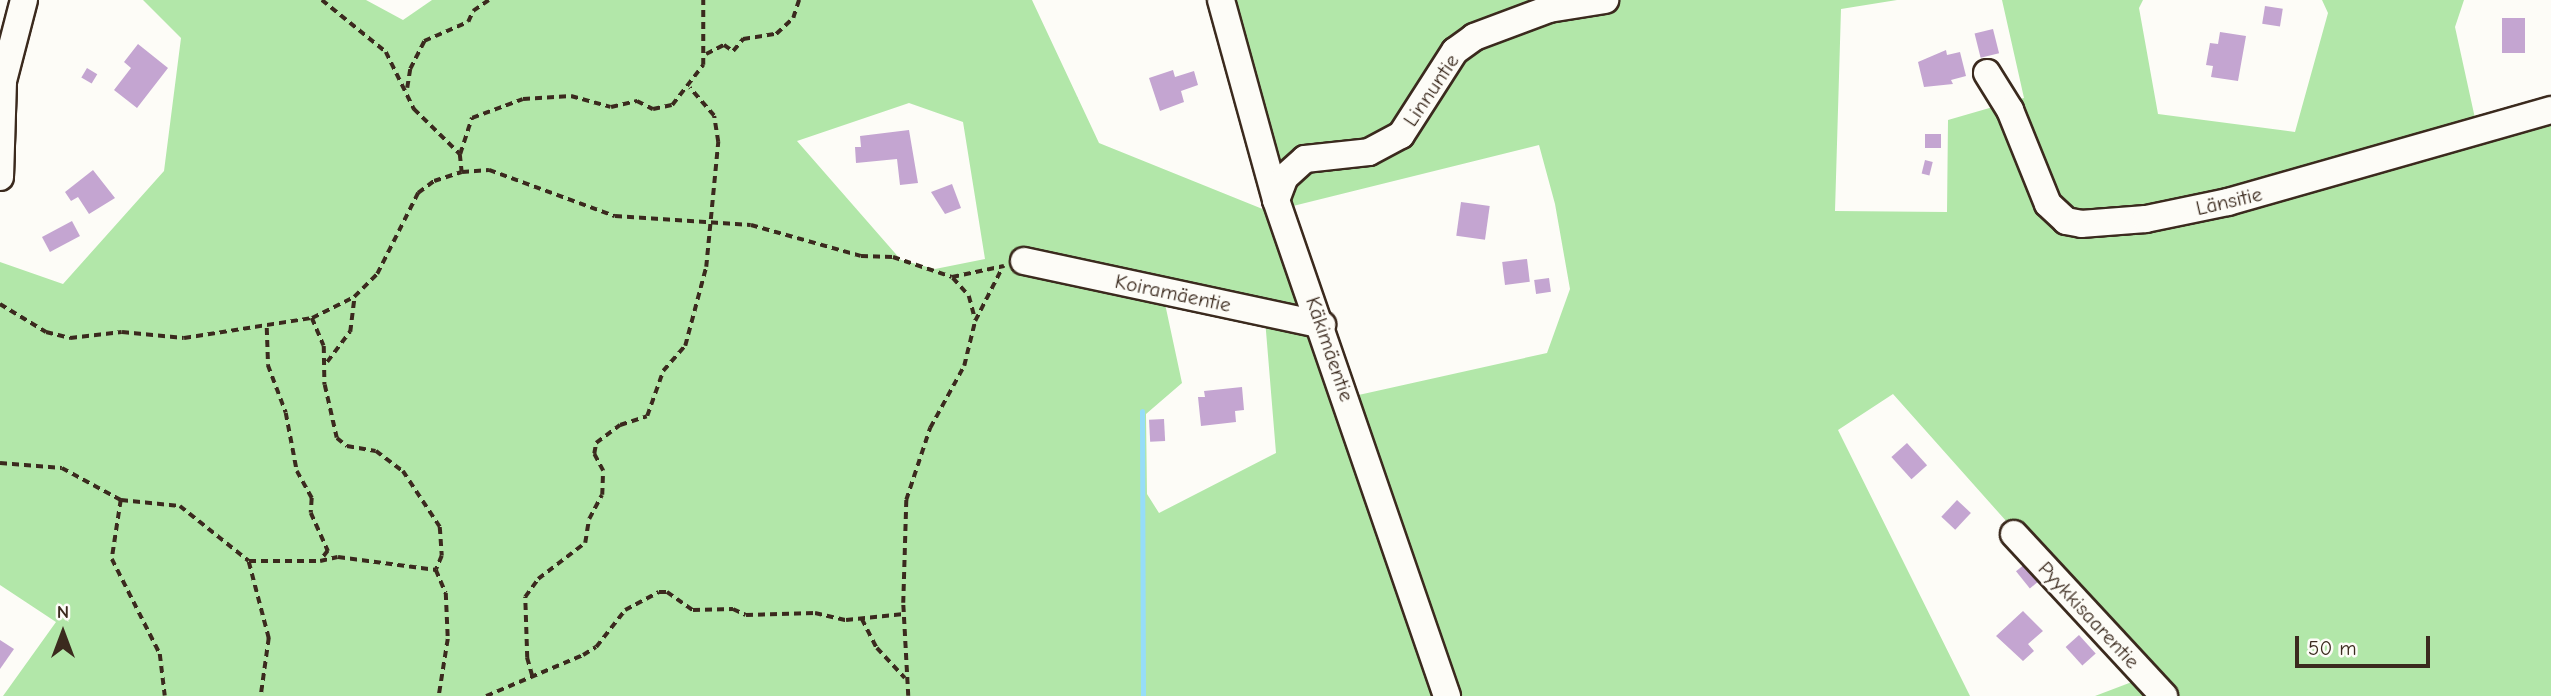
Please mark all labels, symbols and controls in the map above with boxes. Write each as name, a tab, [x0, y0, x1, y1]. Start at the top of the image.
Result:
street label: Linnuntie	[1398, 49, 1464, 131]
street label: Länsitie	[2193, 181, 2265, 221]
street label: Koiramäentie	[1113, 268, 1233, 318]
street label: Käkimäentie	[1300, 293, 1360, 405]
street label: Pyykkisaarentie	[2033, 556, 2145, 674]
north arrow	[28, 598, 98, 668]
text: N	[57, 601, 69, 623]
scale bar	[2299, 622, 2434, 666]
text: 50 m	[2308, 636, 2357, 660]

